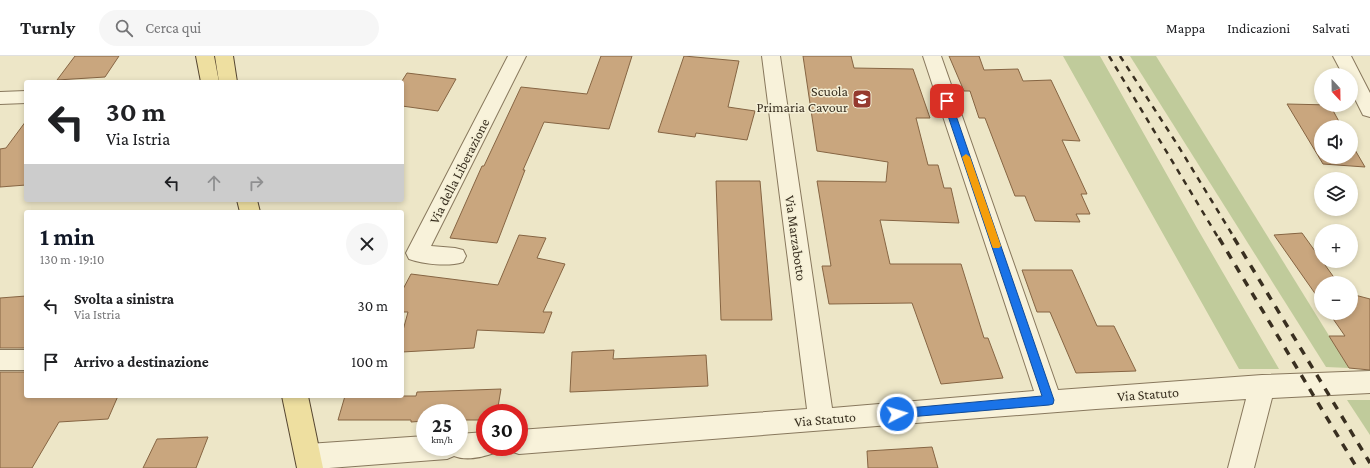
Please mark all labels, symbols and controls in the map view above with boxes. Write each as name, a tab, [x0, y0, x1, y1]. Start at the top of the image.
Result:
search box	[99, 10, 379, 46]
text: Turnly	[20, 17, 75, 38]
icon: search	[113, 17, 135, 39]
text: Cerca qui	[145, 20, 201, 36]
text: Mappa	[1166, 20, 1205, 36]
text: Indicazioni	[1227, 20, 1290, 36]
text: Salvati	[1312, 20, 1350, 36]
north arrow	[1314, 68, 1358, 112]
map controls	[1314, 68, 1358, 320]
place label: Scuola Primaria Cavour	[757, 83, 849, 115]
pin	[930, 84, 964, 118]
school or university icon: Scuola Primaria Cavour	[851, 88, 873, 110]
icon: arrive	[936, 90, 958, 112]
icon: left	[40, 96, 92, 148]
text: 30 m	[106, 96, 166, 127]
street label: Via della Liberazione	[426, 116, 492, 226]
button: sound	[1314, 120, 1358, 164]
text: Via Istria	[106, 129, 170, 149]
icon: left	[161, 172, 183, 194]
icon: ahead	[203, 172, 225, 194]
icon: right	[245, 172, 267, 194]
button: layers	[1314, 172, 1358, 216]
street label: Via Marzabotto	[782, 194, 810, 282]
text: 1 min	[40, 223, 95, 250]
button: close	[346, 223, 388, 265]
button: +	[1314, 224, 1358, 268]
text: 130 m · 19:10	[40, 252, 104, 267]
button: −	[1314, 276, 1358, 320]
text: Svolta a sinistra	[74, 291, 174, 307]
icon: left	[40, 295, 62, 317]
text: 30 m	[358, 298, 388, 314]
text: Via Istria	[74, 307, 120, 322]
icon: arrive	[40, 351, 62, 373]
text: Arrivo a destinazione	[74, 354, 209, 370]
text: 100 m	[351, 354, 388, 370]
street label: Via Statuto	[1117, 384, 1179, 404]
position arrow	[876, 393, 918, 435]
speed limit sign: 30	[476, 404, 528, 456]
street label: Via Statuto	[794, 408, 856, 430]
text: 25	[432, 414, 452, 436]
text: km/h	[431, 434, 453, 445]

